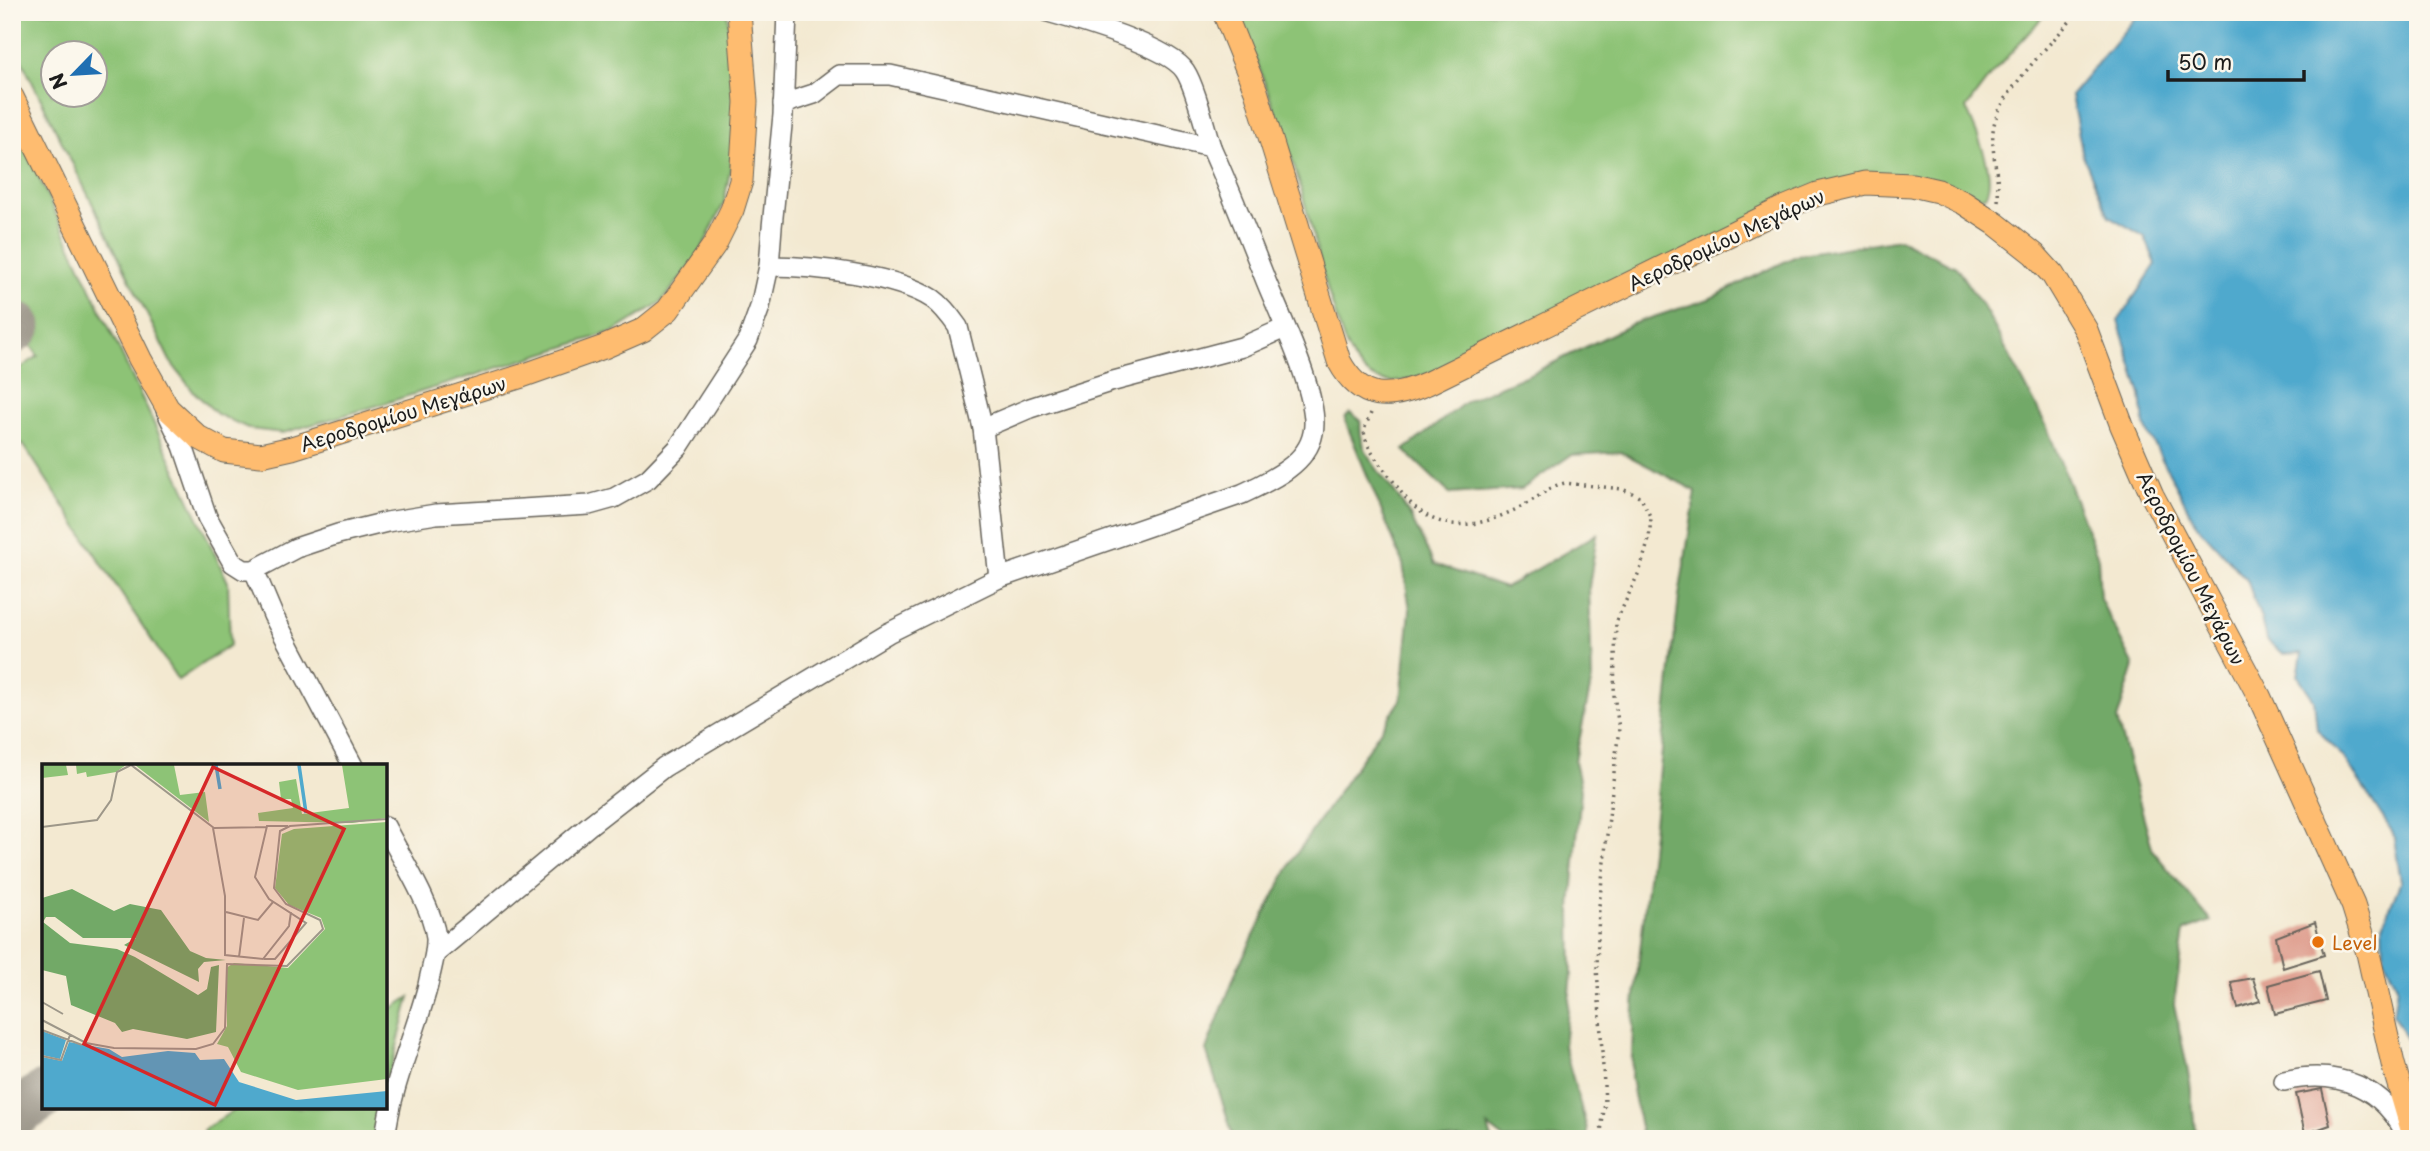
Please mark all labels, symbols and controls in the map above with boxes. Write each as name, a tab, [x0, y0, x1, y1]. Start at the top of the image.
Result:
north arrow	[38, 38, 108, 108]
scale bar	[2168, 38, 2304, 82]
text: 50 m	[2178, 45, 2232, 77]
text: N	[42, 69, 74, 94]
street label: Αεροδρομίου Μεγάρων	[1623, 181, 1829, 297]
street label: Αεροδρομίου Μεγάρων	[297, 368, 509, 458]
street label: Αεροδρομίου Μεγάρων	[2131, 466, 2253, 670]
inset map	[42, 764, 387, 1109]
place label: Level	[2332, 928, 2377, 956]
marker: Level	[2310, 934, 2326, 950]

